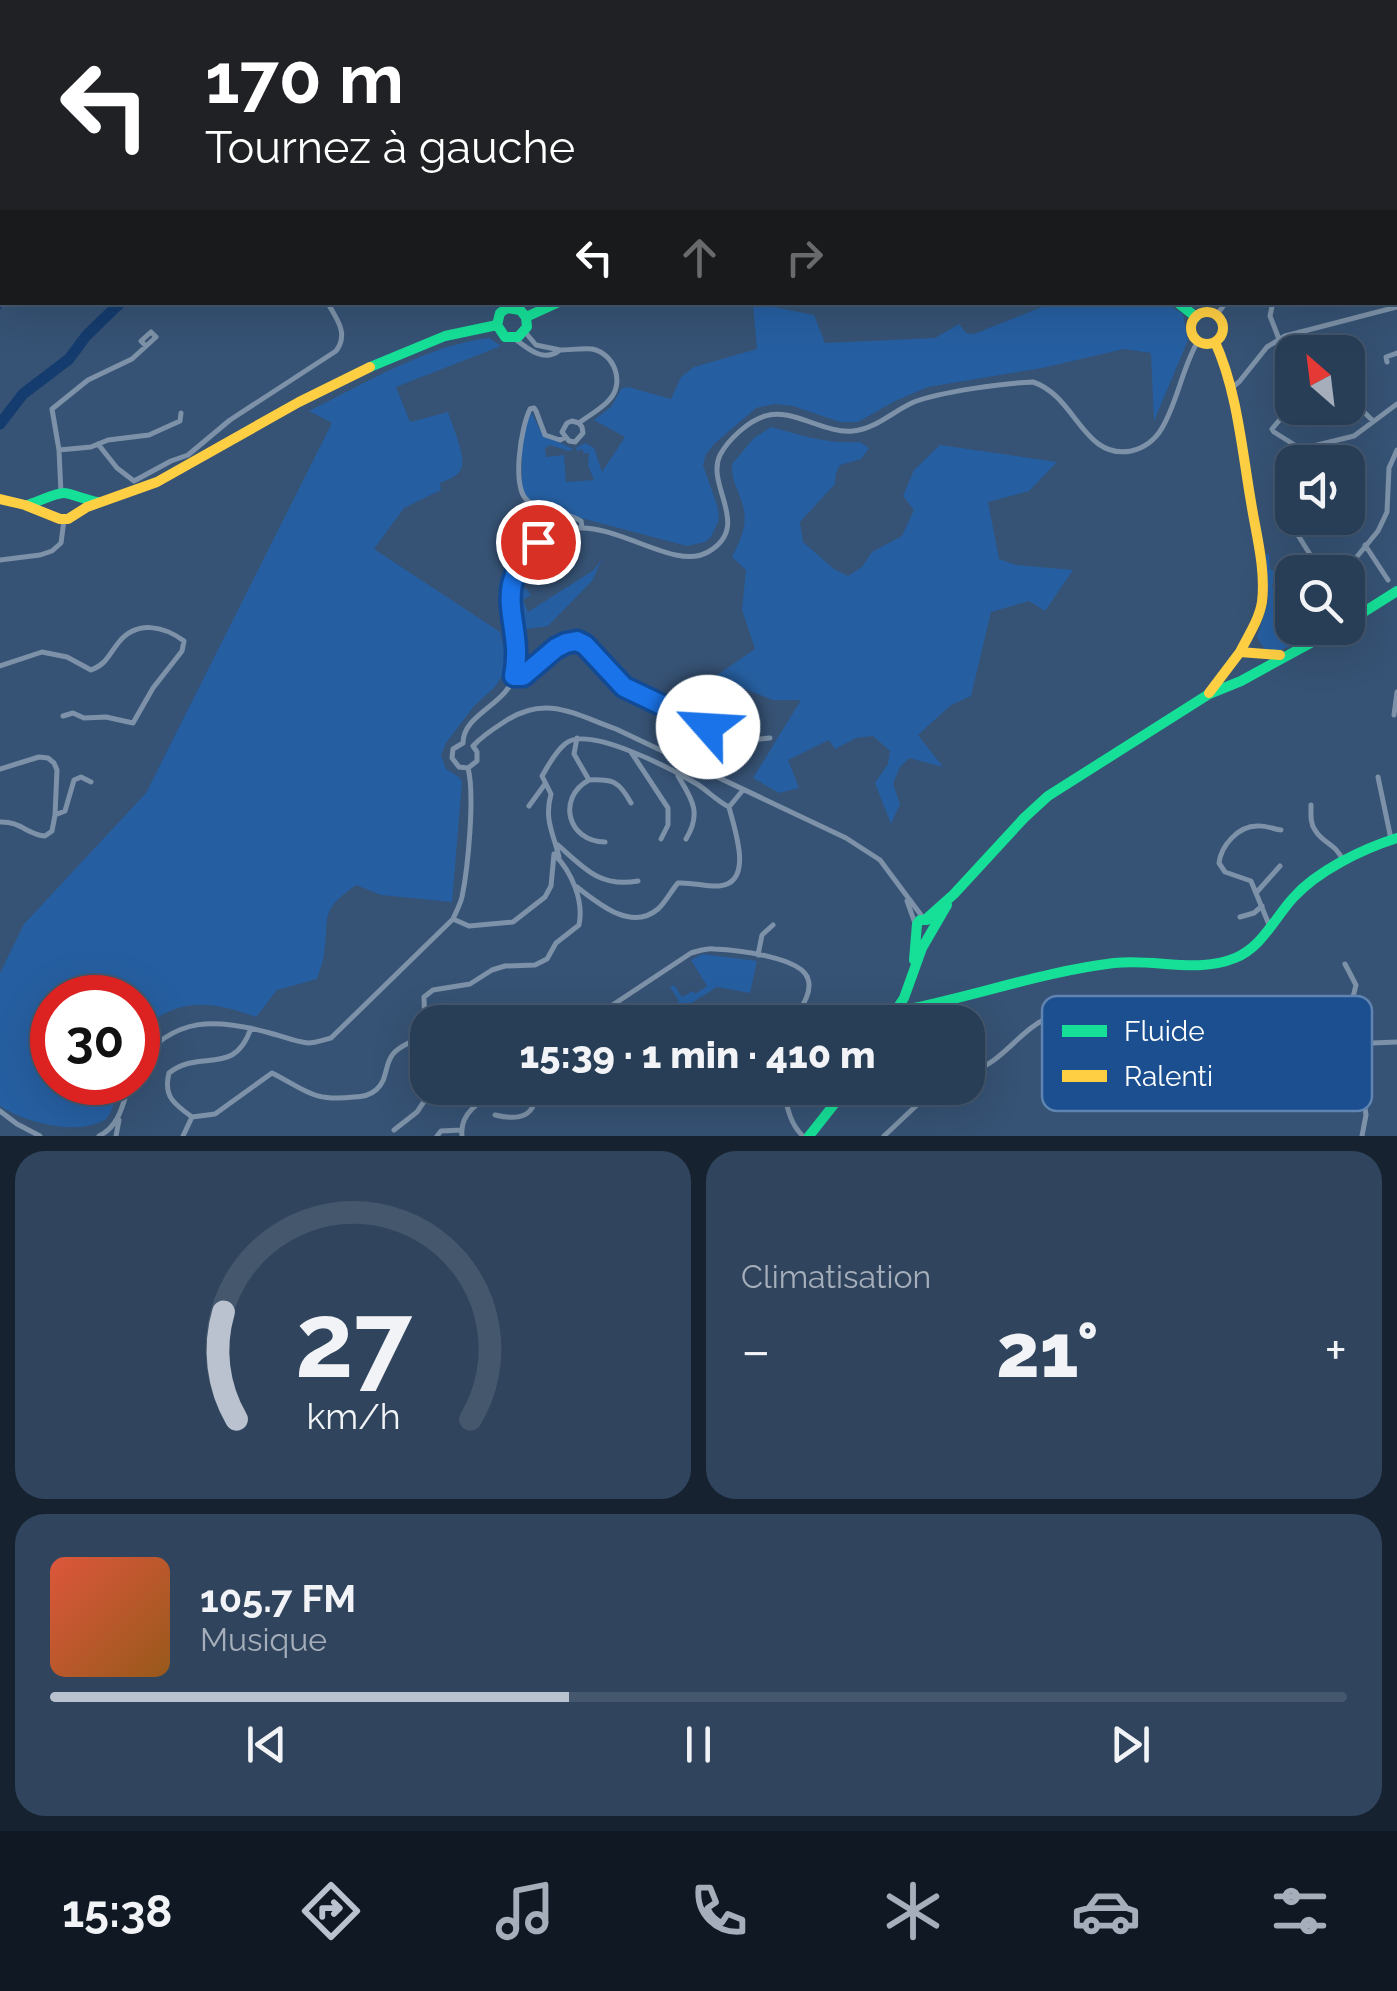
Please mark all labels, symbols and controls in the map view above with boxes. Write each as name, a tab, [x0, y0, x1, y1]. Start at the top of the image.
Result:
text: 170 m	[205, 37, 404, 119]
icon: left	[40, 40, 170, 170]
text: Tournez à gauche	[205, 121, 575, 174]
icon: left	[567, 230, 622, 285]
icon: ahead	[672, 230, 727, 285]
icon: right	[777, 230, 832, 285]
north arrow	[1275, 335, 1365, 425]
map controls	[1275, 335, 1365, 645]
button: sound	[1275, 445, 1365, 535]
pin	[496, 500, 581, 585]
icon: arrive	[511, 515, 566, 570]
button: search	[1275, 555, 1365, 645]
position arrow	[656, 675, 760, 779]
speed limit sign: 30	[30, 975, 160, 1105]
legend	[1042, 996, 1372, 1111]
text: Fluide	[1124, 1015, 1205, 1048]
text: 15:39 · 1 min · 410 m	[520, 1032, 875, 1077]
text: Ralenti	[1124, 1060, 1213, 1093]
text: Climatisation	[741, 1258, 931, 1295]
text: 27	[294, 1279, 412, 1401]
text: 21°	[996, 1306, 1099, 1395]
text: −	[741, 1318, 771, 1383]
text: +	[1324, 1318, 1347, 1383]
text: km/h	[306, 1395, 400, 1437]
text: 105.7 FM	[200, 1576, 356, 1621]
text: Musique	[200, 1621, 327, 1658]
icon: previous	[239, 1717, 294, 1772]
icon: pause	[671, 1717, 726, 1772]
icon: next	[1103, 1717, 1158, 1772]
icon: directions	[296, 1876, 366, 1946]
icon: music	[490, 1876, 560, 1946]
icon: phone	[684, 1876, 754, 1946]
icon: climate	[878, 1876, 948, 1946]
icon: car	[1071, 1876, 1141, 1946]
icon: filters	[1265, 1876, 1335, 1946]
text: 15:38	[62, 1885, 172, 1938]

